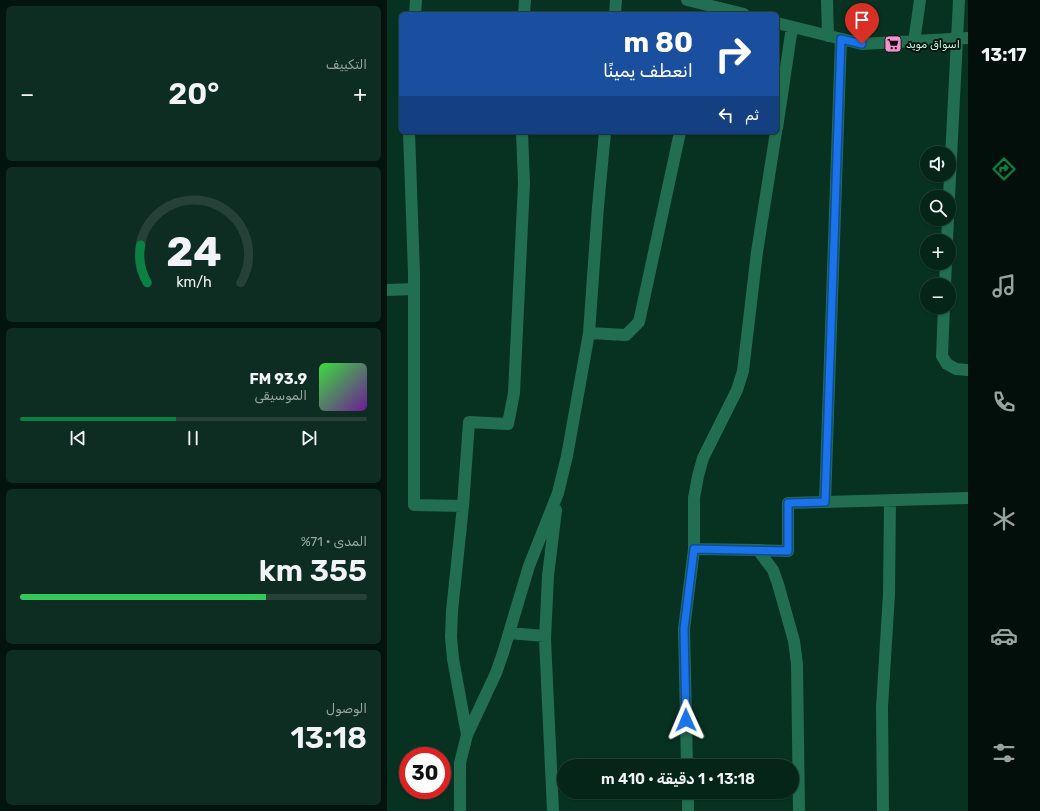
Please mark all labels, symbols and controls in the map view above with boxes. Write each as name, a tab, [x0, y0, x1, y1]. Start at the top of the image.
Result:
pin	[845, 3, 879, 44]
icon: arrive	[851, 9, 873, 31]
text: 80 m	[623, 26, 693, 59]
icon: right	[707, 28, 759, 80]
supermarket icon: اسواق مويد	[883, 34, 903, 54]
place label: اسواق مويد	[906, 38, 960, 52]
text: 13:17	[981, 44, 1027, 66]
text: التكييف	[326, 57, 367, 72]
text: انعطف يمينًا	[603, 60, 693, 82]
text: 20°	[168, 76, 219, 112]
text: −	[20, 81, 34, 108]
text: +	[353, 81, 367, 108]
icon: left	[715, 104, 737, 126]
text: ثم	[745, 106, 759, 124]
map controls	[920, 146, 956, 314]
button: sound	[920, 146, 956, 182]
icon: directions	[990, 155, 1018, 183]
button: search	[920, 190, 956, 226]
text: 24	[166, 226, 221, 275]
button: +	[920, 234, 956, 270]
icon: music	[990, 272, 1018, 300]
text: km/h	[176, 273, 211, 290]
button: −	[920, 278, 956, 314]
text: 93.9 FM	[249, 370, 307, 388]
text: الموسيقى	[255, 388, 307, 403]
icon: phone	[990, 388, 1018, 416]
icon: previous	[67, 427, 89, 449]
icon: pause	[182, 427, 204, 449]
icon: next	[298, 427, 320, 449]
icon: climate	[990, 505, 1018, 533]
text: المدى · 71%	[301, 534, 367, 549]
text: 355 km	[259, 553, 367, 589]
icon: car	[990, 622, 1018, 650]
position arrow	[665, 699, 707, 741]
text: الوصول	[326, 701, 367, 716]
text: 13:18	[290, 720, 367, 756]
icon: filters	[990, 739, 1018, 767]
speed limit sign: 30	[399, 747, 451, 799]
text: 13:18 · 1 دقيقة · 410 m	[601, 770, 755, 788]

